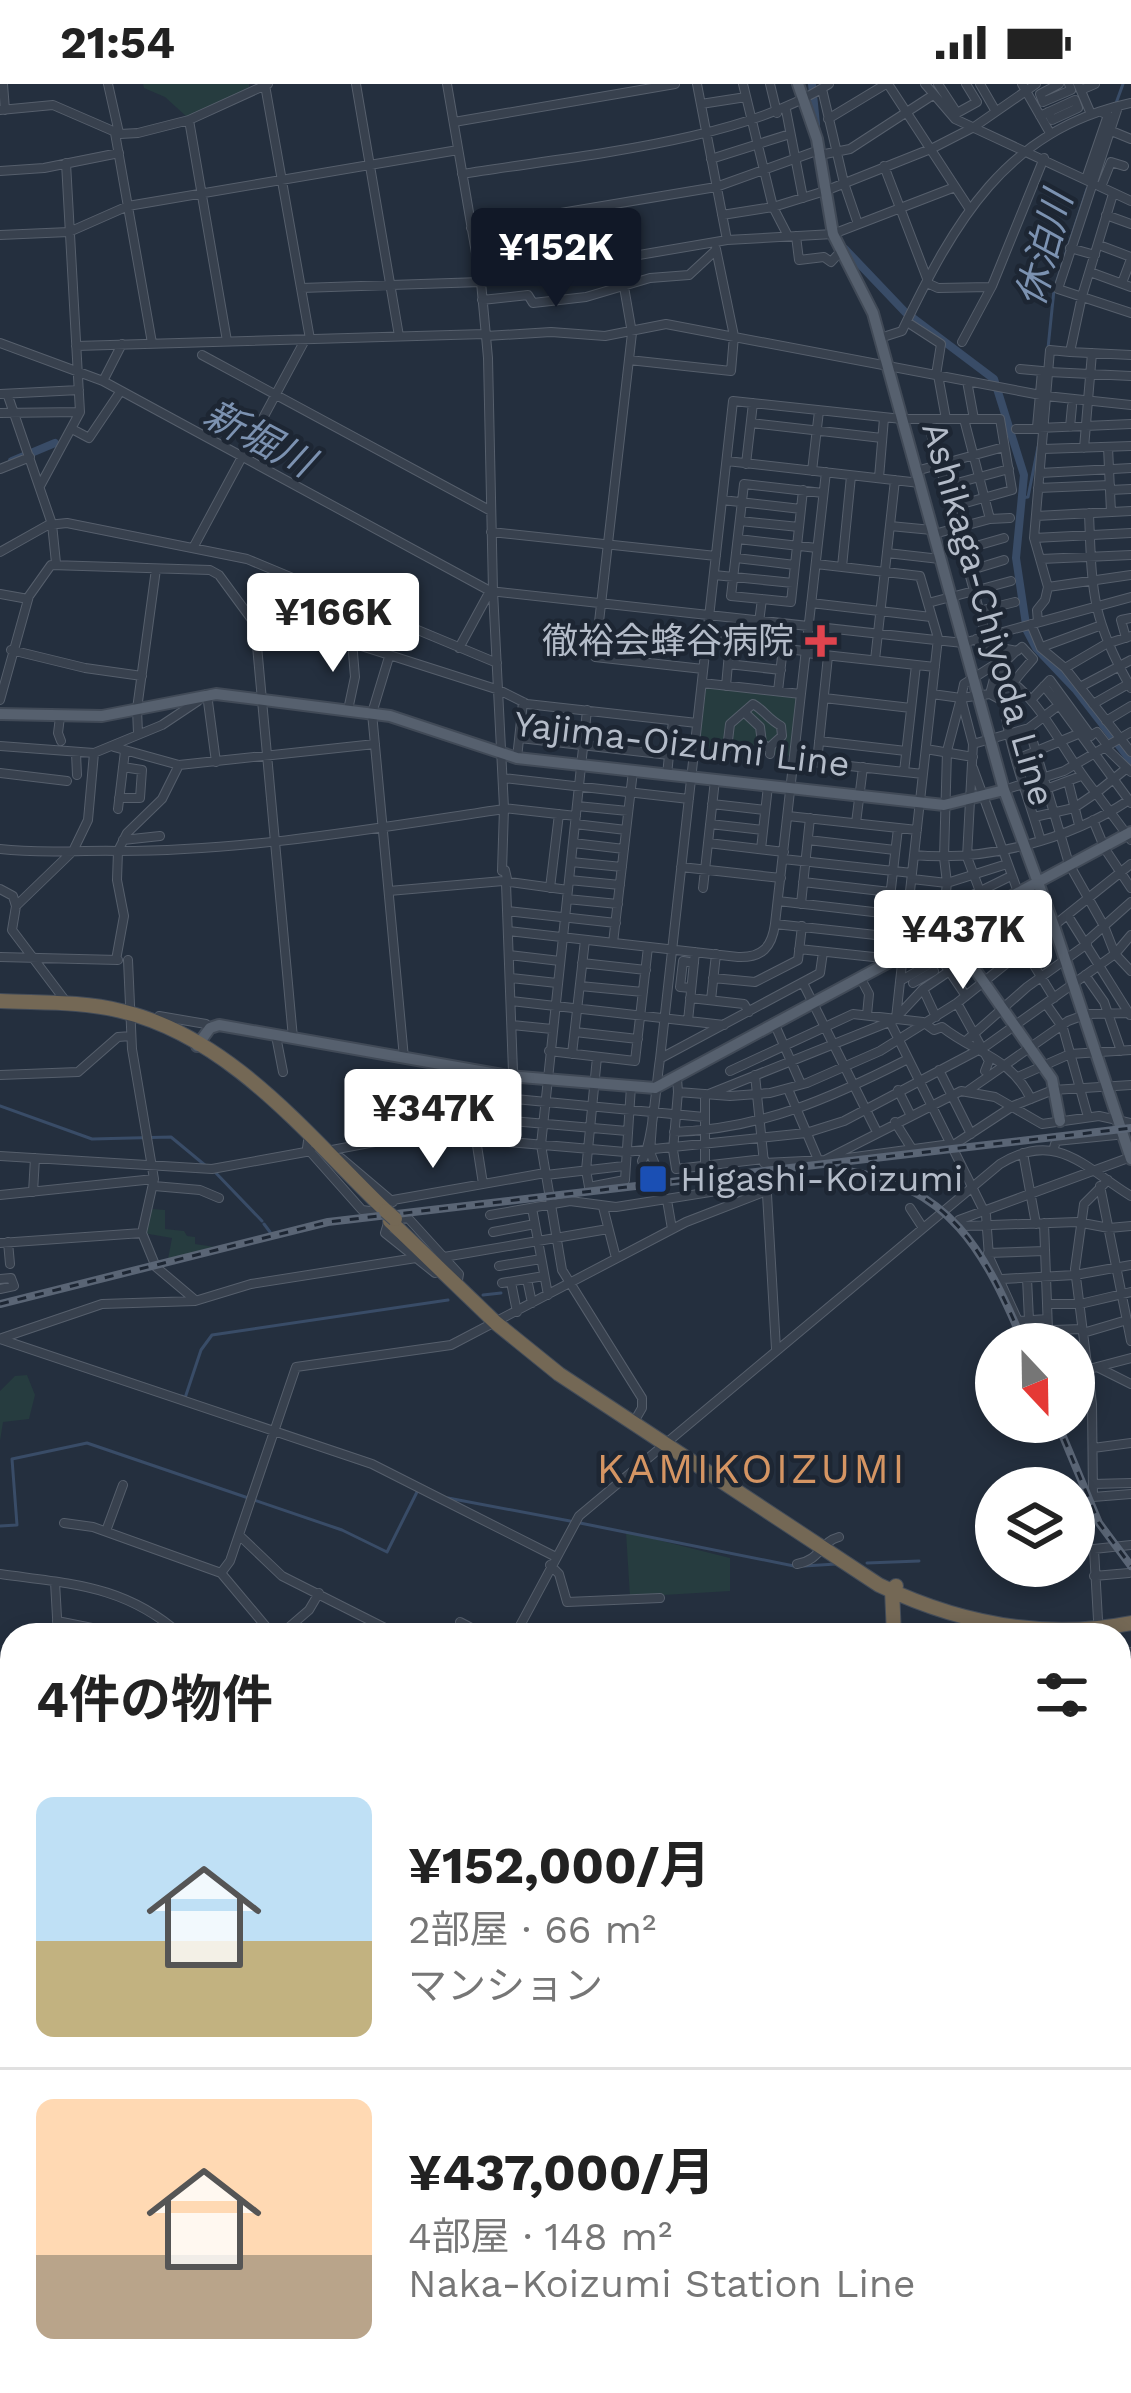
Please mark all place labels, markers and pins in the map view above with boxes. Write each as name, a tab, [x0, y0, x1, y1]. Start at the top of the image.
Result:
pin: ¥152K	[472, 208, 640, 310]
pin: ¥166K	[249, 573, 417, 675]
place label: 徹裕会蜂谷病院	[542, 620, 794, 662]
marker: 徹裕会蜂谷病院	[805, 625, 837, 657]
pin: ¥437K	[879, 890, 1047, 992]
pin: ¥347K	[349, 1069, 517, 1171]
place label: Higashi-Koizumi	[680, 1158, 963, 1200]
marker: Higashi-Koizumi	[637, 1163, 669, 1195]

